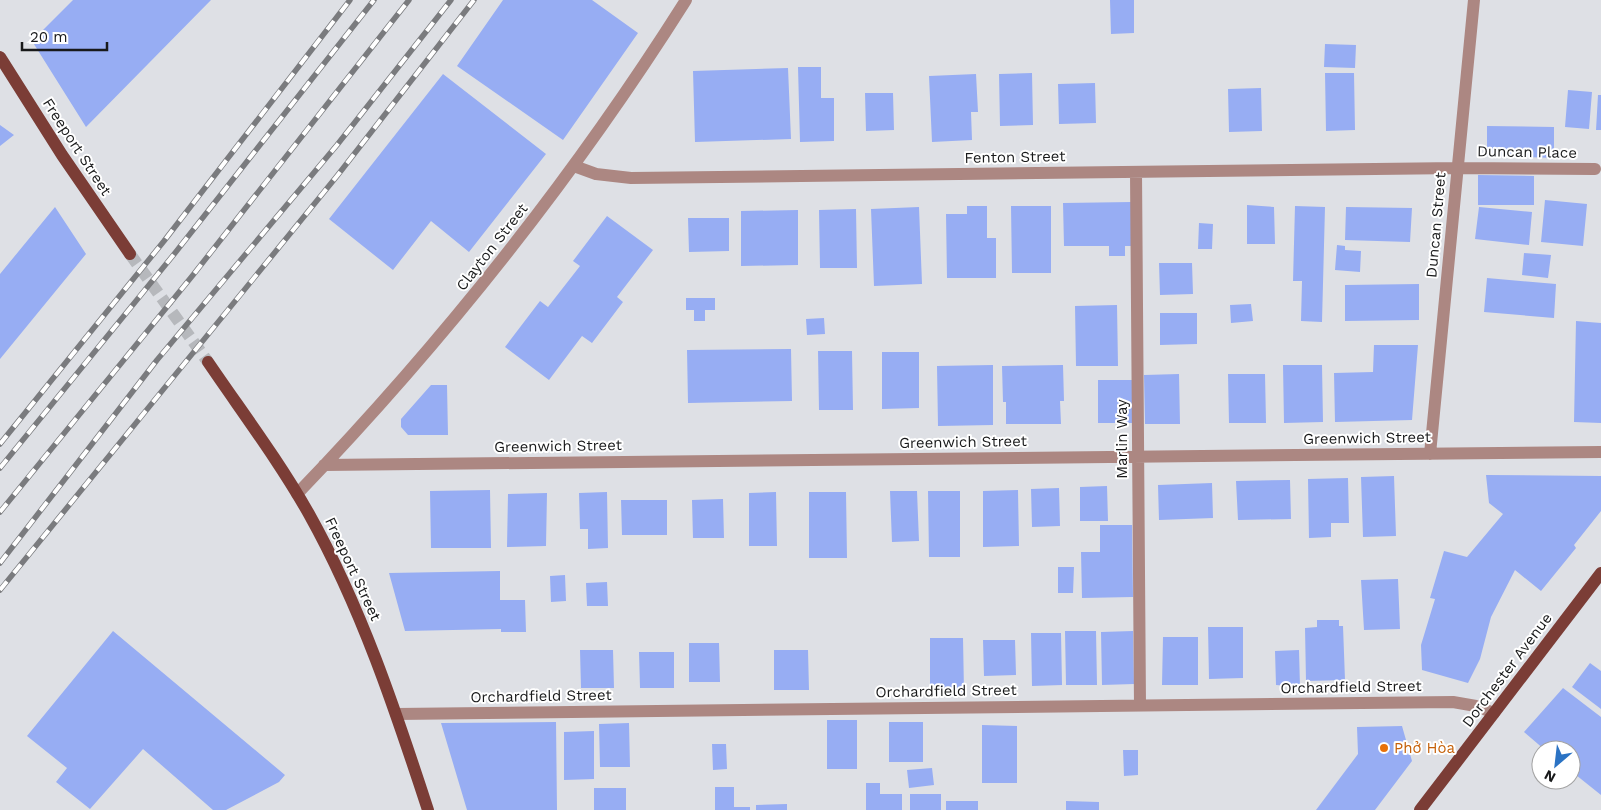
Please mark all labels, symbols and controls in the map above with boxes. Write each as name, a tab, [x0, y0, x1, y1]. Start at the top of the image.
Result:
scale bar	[22, 20, 108, 52]
text: 20 m	[30, 28, 68, 46]
street label: Freeport Street	[39, 95, 116, 200]
street label: Duncan Place	[1477, 142, 1577, 162]
street label: Fenton Street	[964, 147, 1066, 167]
street label: Duncan Street	[1422, 171, 1450, 278]
street label: Clayton Street	[452, 199, 532, 294]
street label: Marlin Way	[1113, 399, 1131, 479]
street label: Greenwich Street	[1303, 428, 1432, 448]
street label: Greenwich Street	[899, 432, 1028, 452]
street label: Greenwich Street	[494, 436, 623, 456]
street label: Freeport Street	[321, 514, 385, 624]
street label: Dorchester Avenue	[1458, 609, 1556, 731]
street label: Orchardfield Street	[1280, 677, 1422, 697]
street label: Orchardfield Street	[875, 681, 1017, 701]
street label: Orchardfield Street	[470, 686, 612, 706]
place label: Phở Hòa	[1394, 739, 1455, 757]
north arrow	[1531, 740, 1581, 790]
marker: Phở Hòa	[1378, 742, 1390, 754]
text: N	[1542, 767, 1558, 786]

